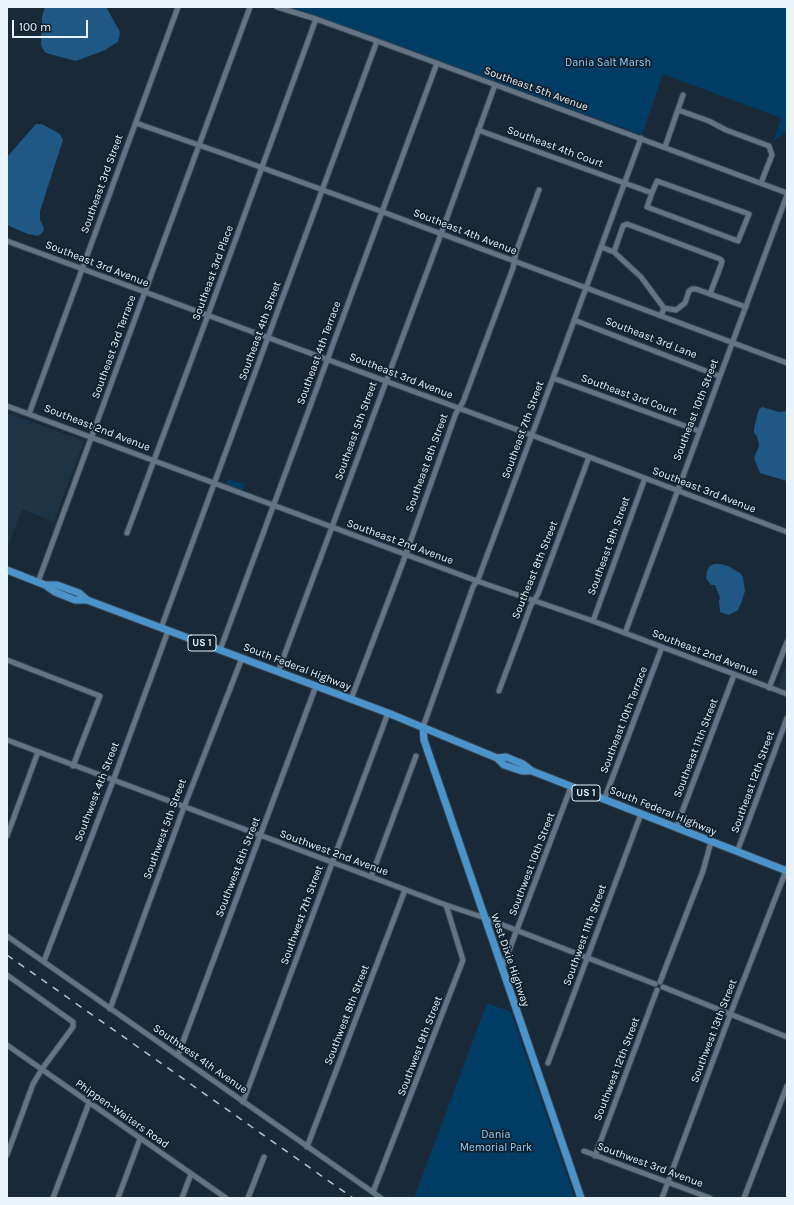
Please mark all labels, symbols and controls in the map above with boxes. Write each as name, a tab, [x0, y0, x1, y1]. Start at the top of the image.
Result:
scale bar	[14, 12, 90, 38]
text: 100 m	[19, 20, 51, 34]
park label: Dania Salt Marsh	[565, 56, 651, 70]
street label: Southeast 5th Avenue	[482, 64, 590, 114]
street label: Southeast 4th Court	[505, 123, 605, 171]
street label: Southeast 3rd Street	[78, 133, 126, 235]
street label: Southeast 4th Avenue	[411, 206, 519, 258]
street label: Southeast 3rd Place	[190, 224, 236, 322]
street label: Southeast 3rd Avenue	[43, 238, 151, 290]
street label: Southeast 4th Street	[236, 280, 284, 382]
street label: Southeast 3rd Terrace	[89, 293, 139, 401]
street label: Southeast 4th Terrace	[294, 299, 344, 407]
street label: Southeast 3rd Lane	[603, 314, 699, 362]
street label: Southeast 3rd Avenue	[347, 350, 455, 402]
street label: Southeast 10th Street	[670, 357, 722, 463]
street label: Southeast 3rd Court	[579, 371, 679, 419]
street label: Southeast 7th Street	[499, 379, 547, 481]
street label: Southeast 5th Street	[332, 380, 380, 482]
street label: Southeast 2nd Avenue	[42, 402, 152, 454]
street label: Southeast 6th Street	[403, 412, 451, 514]
street label: Southeast 3rd Avenue	[650, 464, 758, 516]
street label: Southeast 9th Street	[585, 495, 633, 597]
street label: Southeast 2nd Avenue	[345, 517, 455, 567]
street label: Southeast 8th Street	[509, 519, 561, 621]
street label: Southeast 2nd Avenue	[650, 627, 760, 679]
road number: US 1	[188, 635, 216, 651]
street label: South Federal Highway	[241, 640, 353, 694]
street label: Southeast 10th Terrace	[597, 665, 651, 775]
street label: Southeast 11th Street	[671, 697, 721, 799]
street label: Southeast 12th Street	[728, 729, 778, 835]
street label: Southwest 4th Street	[72, 740, 122, 844]
street label: Southwest 5th Street	[141, 777, 189, 881]
street label: South Federal Highway	[608, 783, 718, 839]
road number: US 1	[572, 785, 600, 801]
street label: Southwest 10th Street	[506, 810, 558, 918]
street label: Southwest 6th Street	[213, 815, 263, 919]
street label: Southwest 2nd Avenue	[278, 827, 390, 879]
street label: Southwest 7th Street	[278, 863, 326, 967]
street label: Southwest 11th Street	[560, 882, 610, 988]
street label: West Dixie Highway	[488, 912, 532, 1008]
street label: Southwest 8th Street	[322, 963, 372, 1067]
street label: Southwest 13th Street	[688, 977, 740, 1085]
street label: Southwest 9th Street	[395, 994, 445, 1098]
street label: Southwest 12th Street	[591, 1015, 643, 1123]
street label: Southwest 4th Avenue	[150, 1021, 250, 1097]
street label: Phippen-Waiters Road	[73, 1077, 171, 1151]
park label: Dania Memorial Park	[460, 1128, 532, 1154]
street label: Southwest 3rd Avenue	[595, 1140, 705, 1190]

